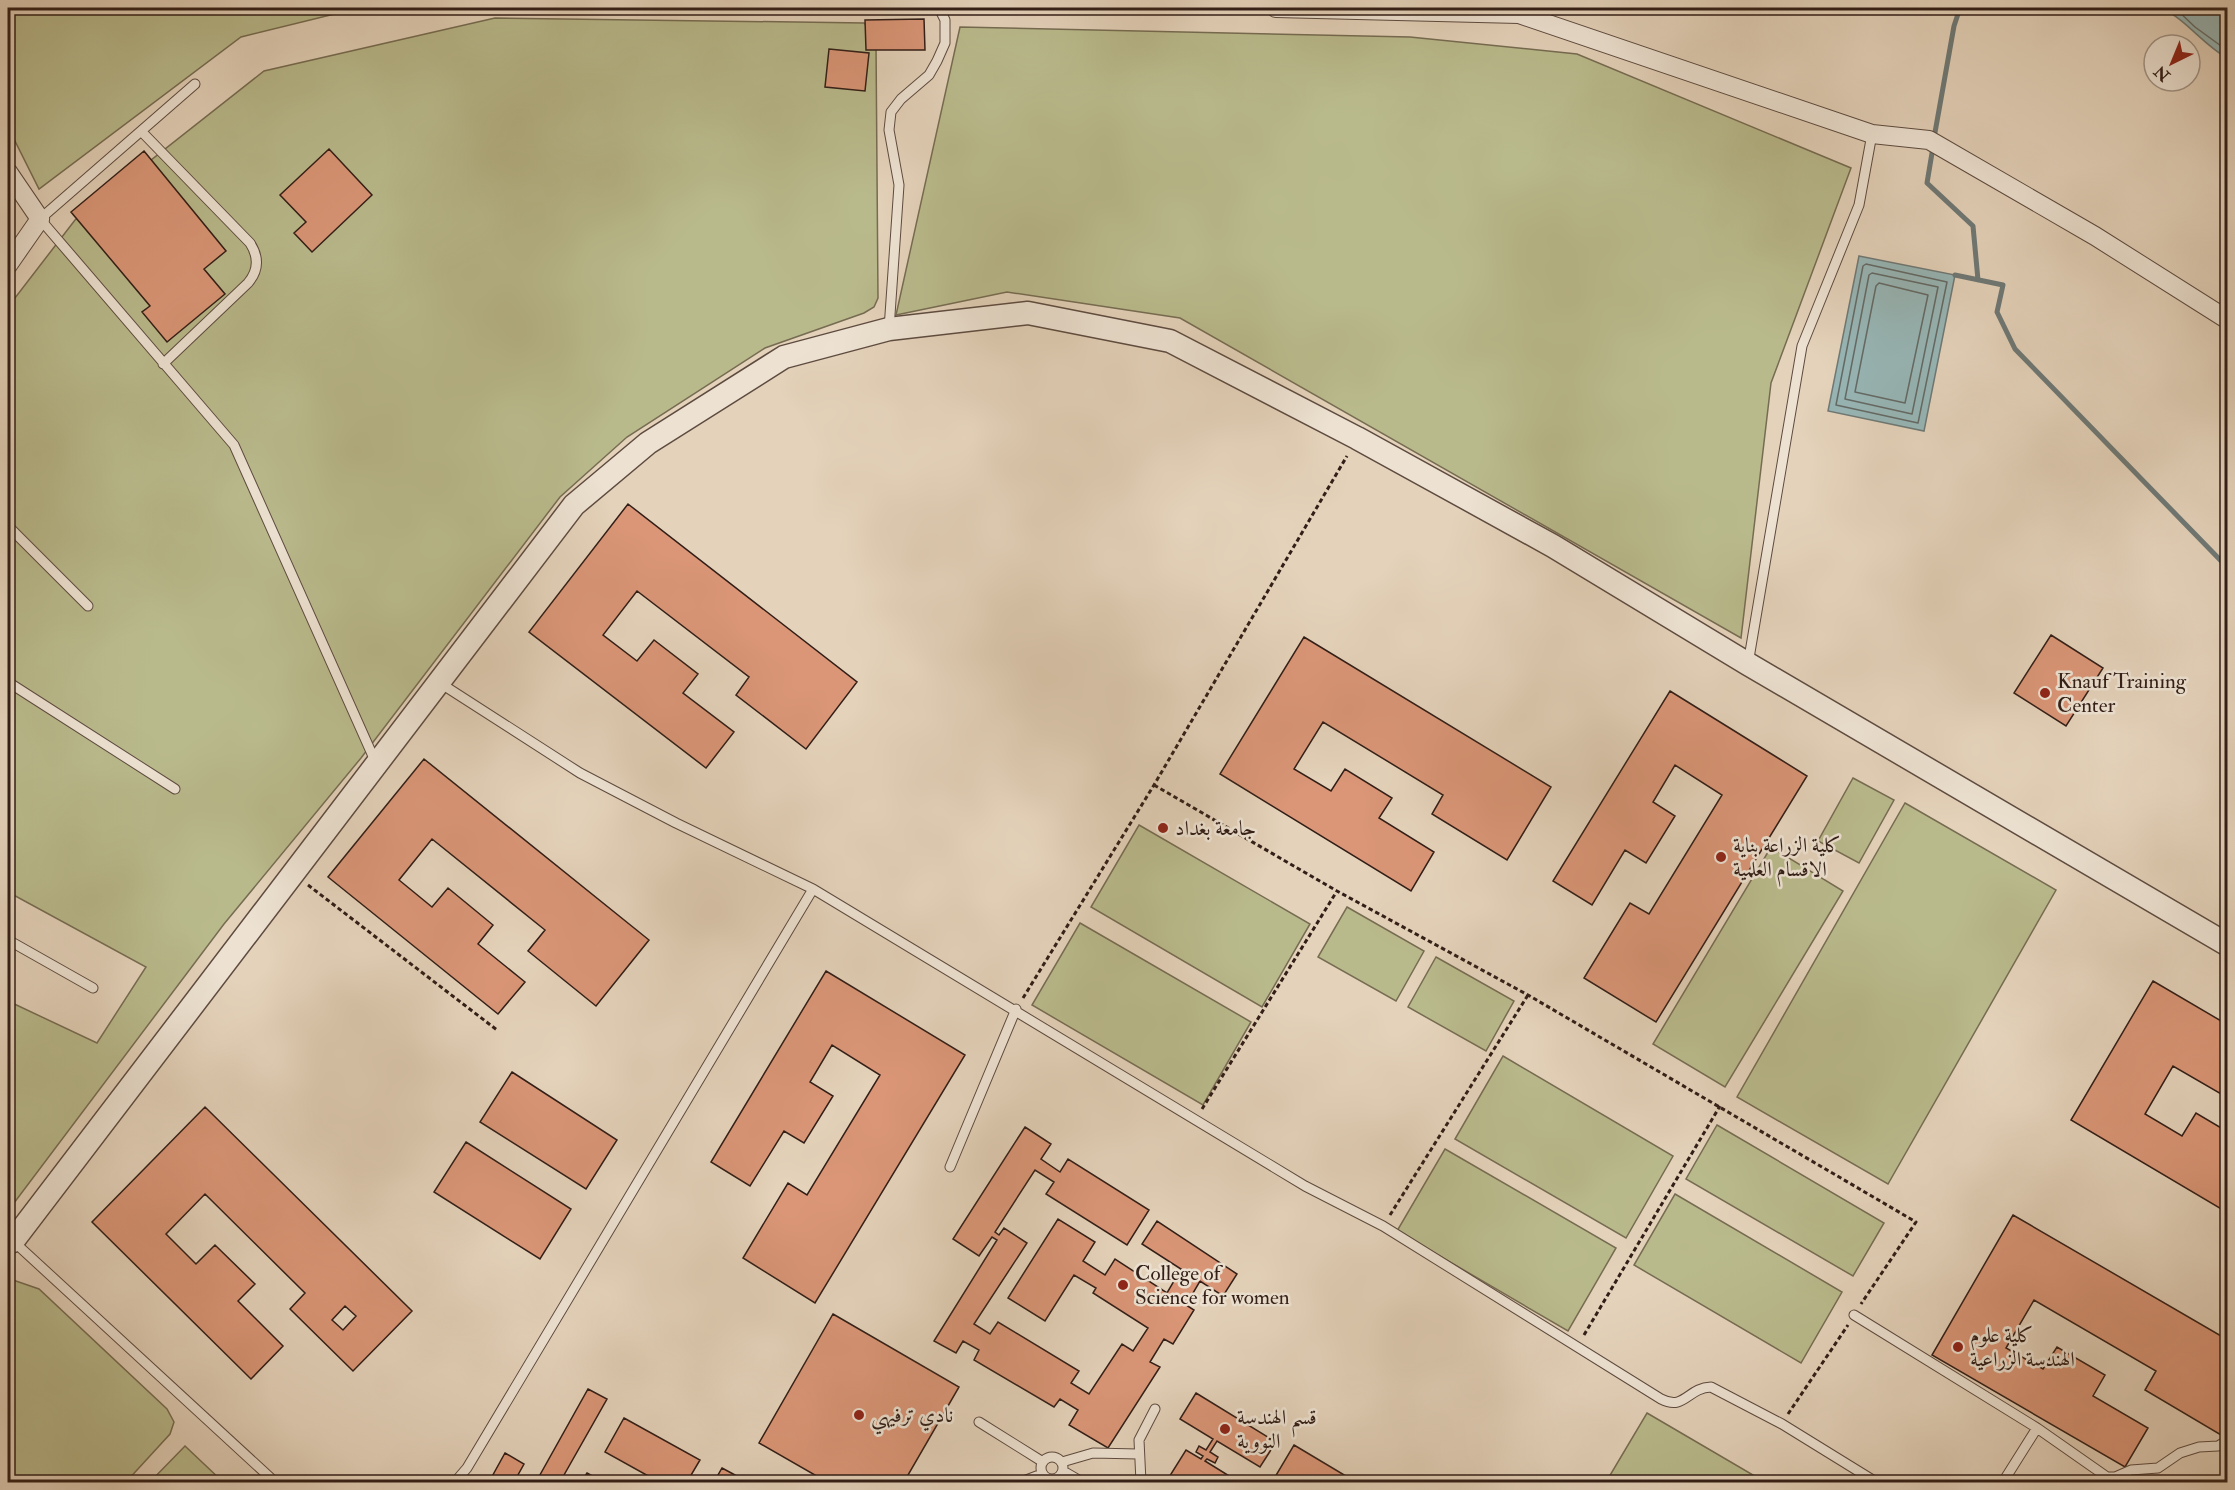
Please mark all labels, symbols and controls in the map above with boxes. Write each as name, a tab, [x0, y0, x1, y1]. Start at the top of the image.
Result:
north arrow	[2142, 33, 2202, 93]
text: N	[2150, 61, 2175, 86]
place label: Knauf Training Center	[2057, 668, 2187, 719]
marker: Knauf Training Center	[2038, 686, 2052, 700]
place label: جامعة بغداد	[1175, 815, 1256, 842]
marker: جامعة بغداد	[1156, 821, 1170, 835]
place label: كلية الزراعة بناية الاقسام العلمية	[1733, 832, 1841, 887]
marker: كلية الزراعة بناية الاقسام العلمية	[1714, 850, 1728, 864]
place label: College of Science for women	[1135, 1260, 1290, 1311]
marker: College of Science for women	[1116, 1278, 1130, 1292]
place label: كلية علوم الهندسة الزراعية	[1970, 1322, 2075, 1373]
marker: كلية علوم الهندسة الزراعية	[1951, 1340, 1965, 1354]
place label: نادي ترفيهي	[871, 1402, 953, 1435]
place label: قسم الهندسة النووية	[1237, 1404, 1317, 1455]
marker: نادي ترفيهي	[852, 1408, 866, 1422]
marker: قسم الهندسة النووية	[1218, 1422, 1232, 1436]

